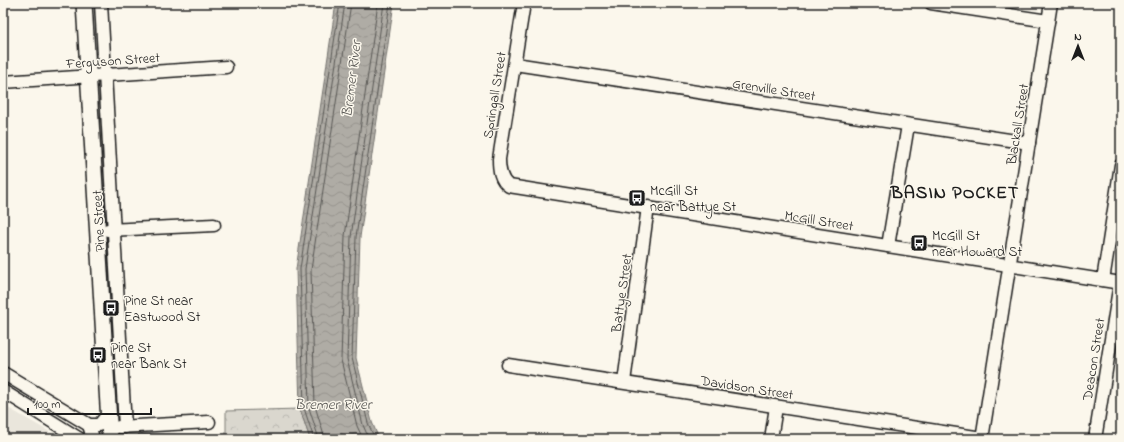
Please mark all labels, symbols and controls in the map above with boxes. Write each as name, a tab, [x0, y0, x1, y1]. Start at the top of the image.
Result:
north arrow	[1058, 26, 1098, 66]
text: N	[1074, 29, 1082, 45]
water label: Bremer River	[336, 37, 368, 119]
street label: Ferguson Street	[64, 48, 161, 76]
street label: Springall Street	[478, 50, 514, 140]
street label: Grenville Street	[731, 74, 817, 107]
street label: Blackall Street	[1002, 82, 1035, 167]
place label: McGill St near Battye St	[650, 181, 737, 219]
district label: BASIN POCKET	[890, 181, 1019, 207]
bus stop icon: McGill St near Battye St	[627, 188, 647, 208]
street label: Pine Street	[87, 189, 112, 252]
street label: McGill Street	[783, 206, 855, 237]
place label: McGill St near Howard St	[932, 226, 1022, 263]
bus stop icon: McGill St near Howard St	[909, 233, 929, 253]
street label: Battye Street	[606, 252, 639, 335]
place label: Pine St near Eastwood St	[124, 291, 201, 328]
bus stop icon: Pine St near Eastwood St	[101, 298, 121, 318]
street label: Deacon Street	[1077, 316, 1111, 403]
place label: Pine St near Bank St	[111, 338, 187, 375]
bus stop icon: Pine St near Bank St	[88, 345, 108, 365]
street label: Davidson Street	[698, 371, 795, 406]
scale bar	[28, 390, 151, 416]
water label: Bremer River	[295, 394, 374, 416]
text: 100 m	[34, 396, 61, 414]

